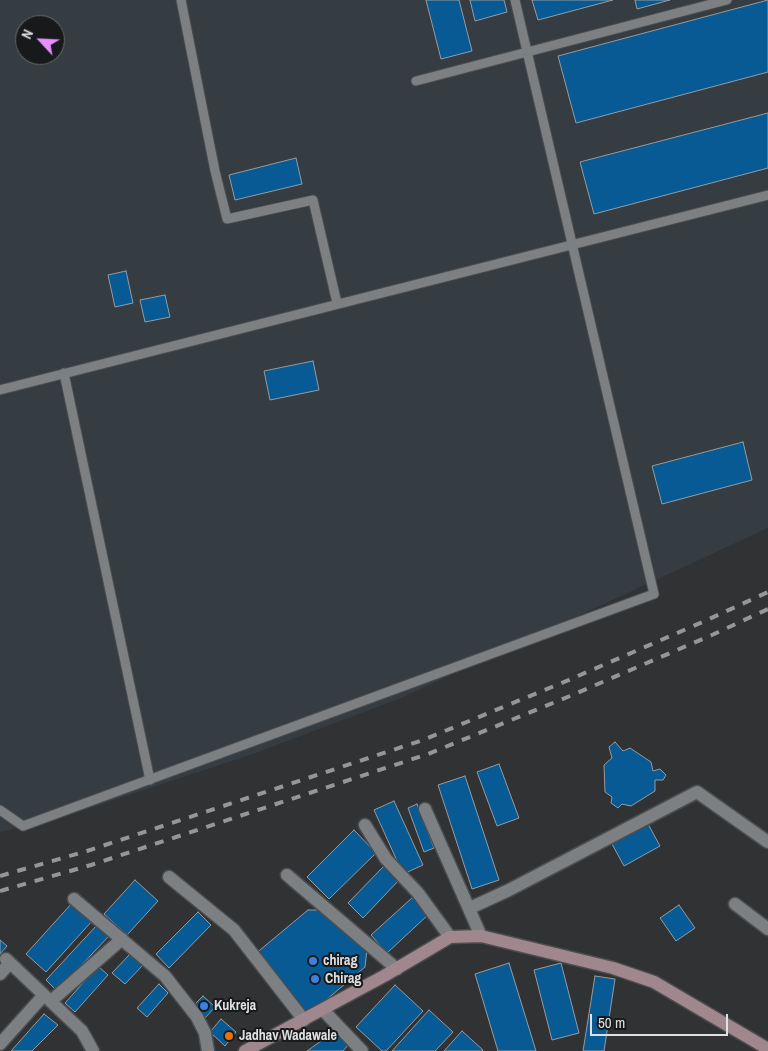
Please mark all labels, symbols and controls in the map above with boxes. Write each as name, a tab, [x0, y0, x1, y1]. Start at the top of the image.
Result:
north arrow	[15, 15, 65, 65]
text: N	[17, 27, 37, 42]
place label: chirag	[323, 953, 357, 969]
marker: chirag	[307, 955, 319, 967]
place label: Chirag	[325, 971, 361, 987]
marker: Chirag	[309, 973, 321, 985]
place label: Kukreja	[214, 998, 256, 1014]
marker: Kukreja	[198, 1000, 210, 1012]
scale bar	[593, 1004, 730, 1036]
text: 50 m	[598, 1012, 625, 1033]
place label: Jadhav Wadawale	[239, 1028, 337, 1044]
marker: Jadhav Wadawale	[223, 1030, 235, 1042]

